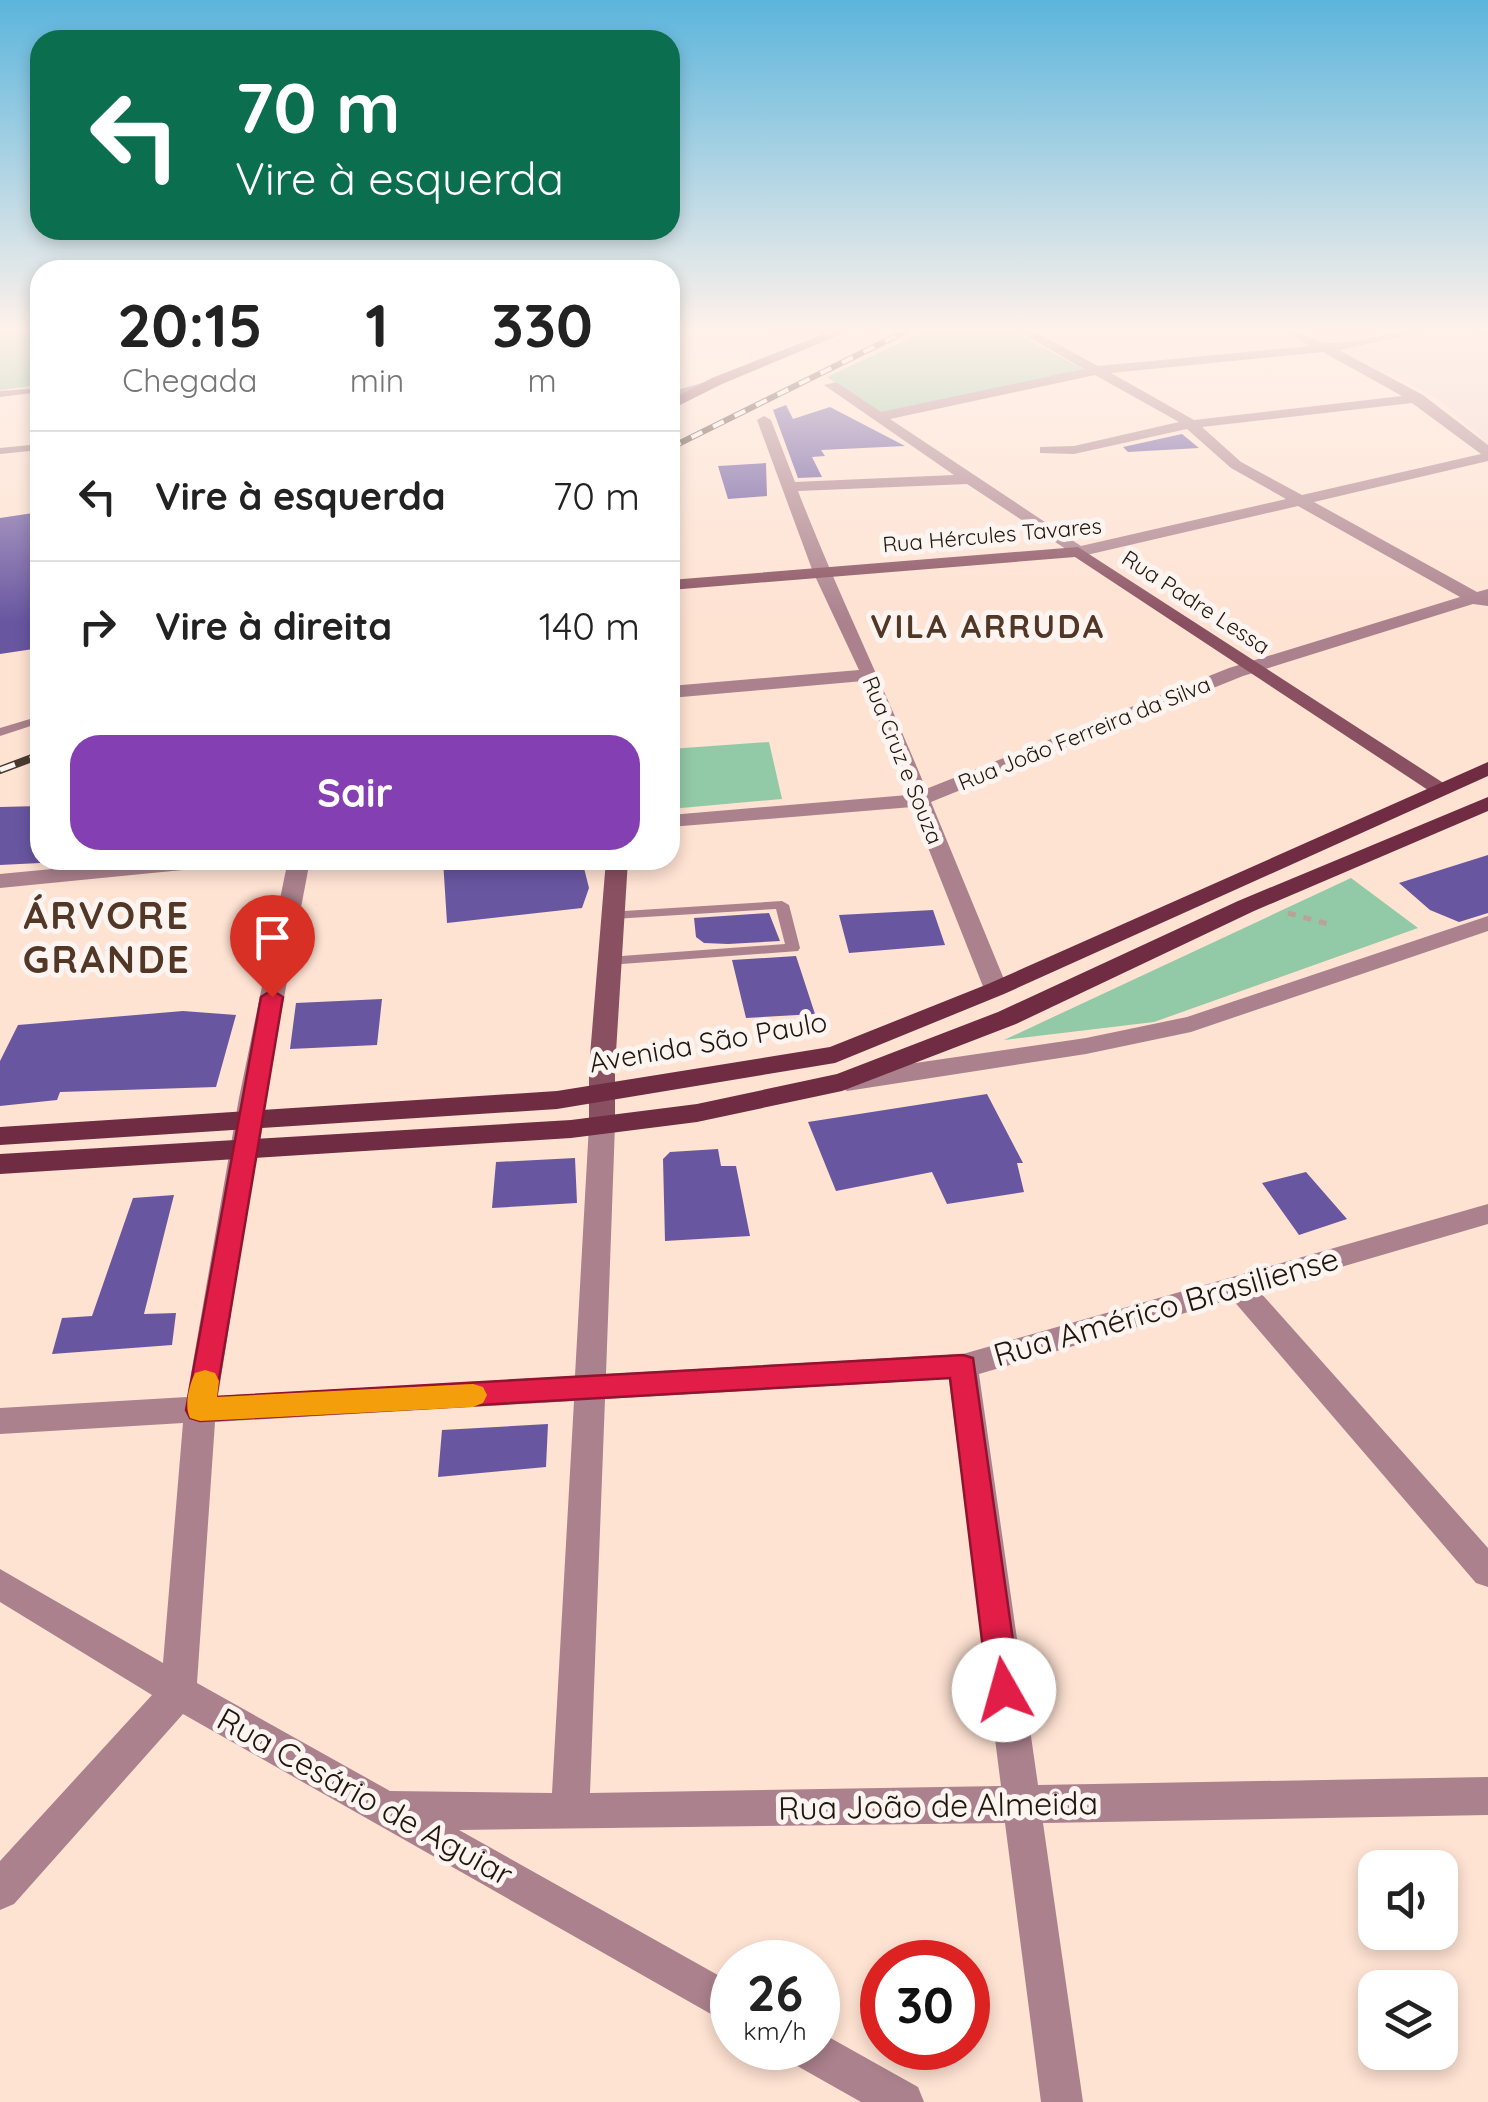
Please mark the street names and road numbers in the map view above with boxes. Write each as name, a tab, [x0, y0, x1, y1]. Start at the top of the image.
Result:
street label: Rua Hércules Tavares	[881, 511, 1103, 559]
street label: Rua Padre Lessa	[1117, 544, 1275, 660]
street label: Rua João Ferreira da Silva	[954, 669, 1214, 797]
street label: Rua Cruz e Souza	[857, 672, 949, 848]
street label: Avenida São Paulo	[586, 1003, 830, 1080]
street label: Rua Américo Brasiliense	[989, 1238, 1343, 1374]
street label: Rua Cesário de Aguiar	[211, 1698, 520, 1894]
street label: Rua João de Almeida	[778, 1782, 1098, 1828]

